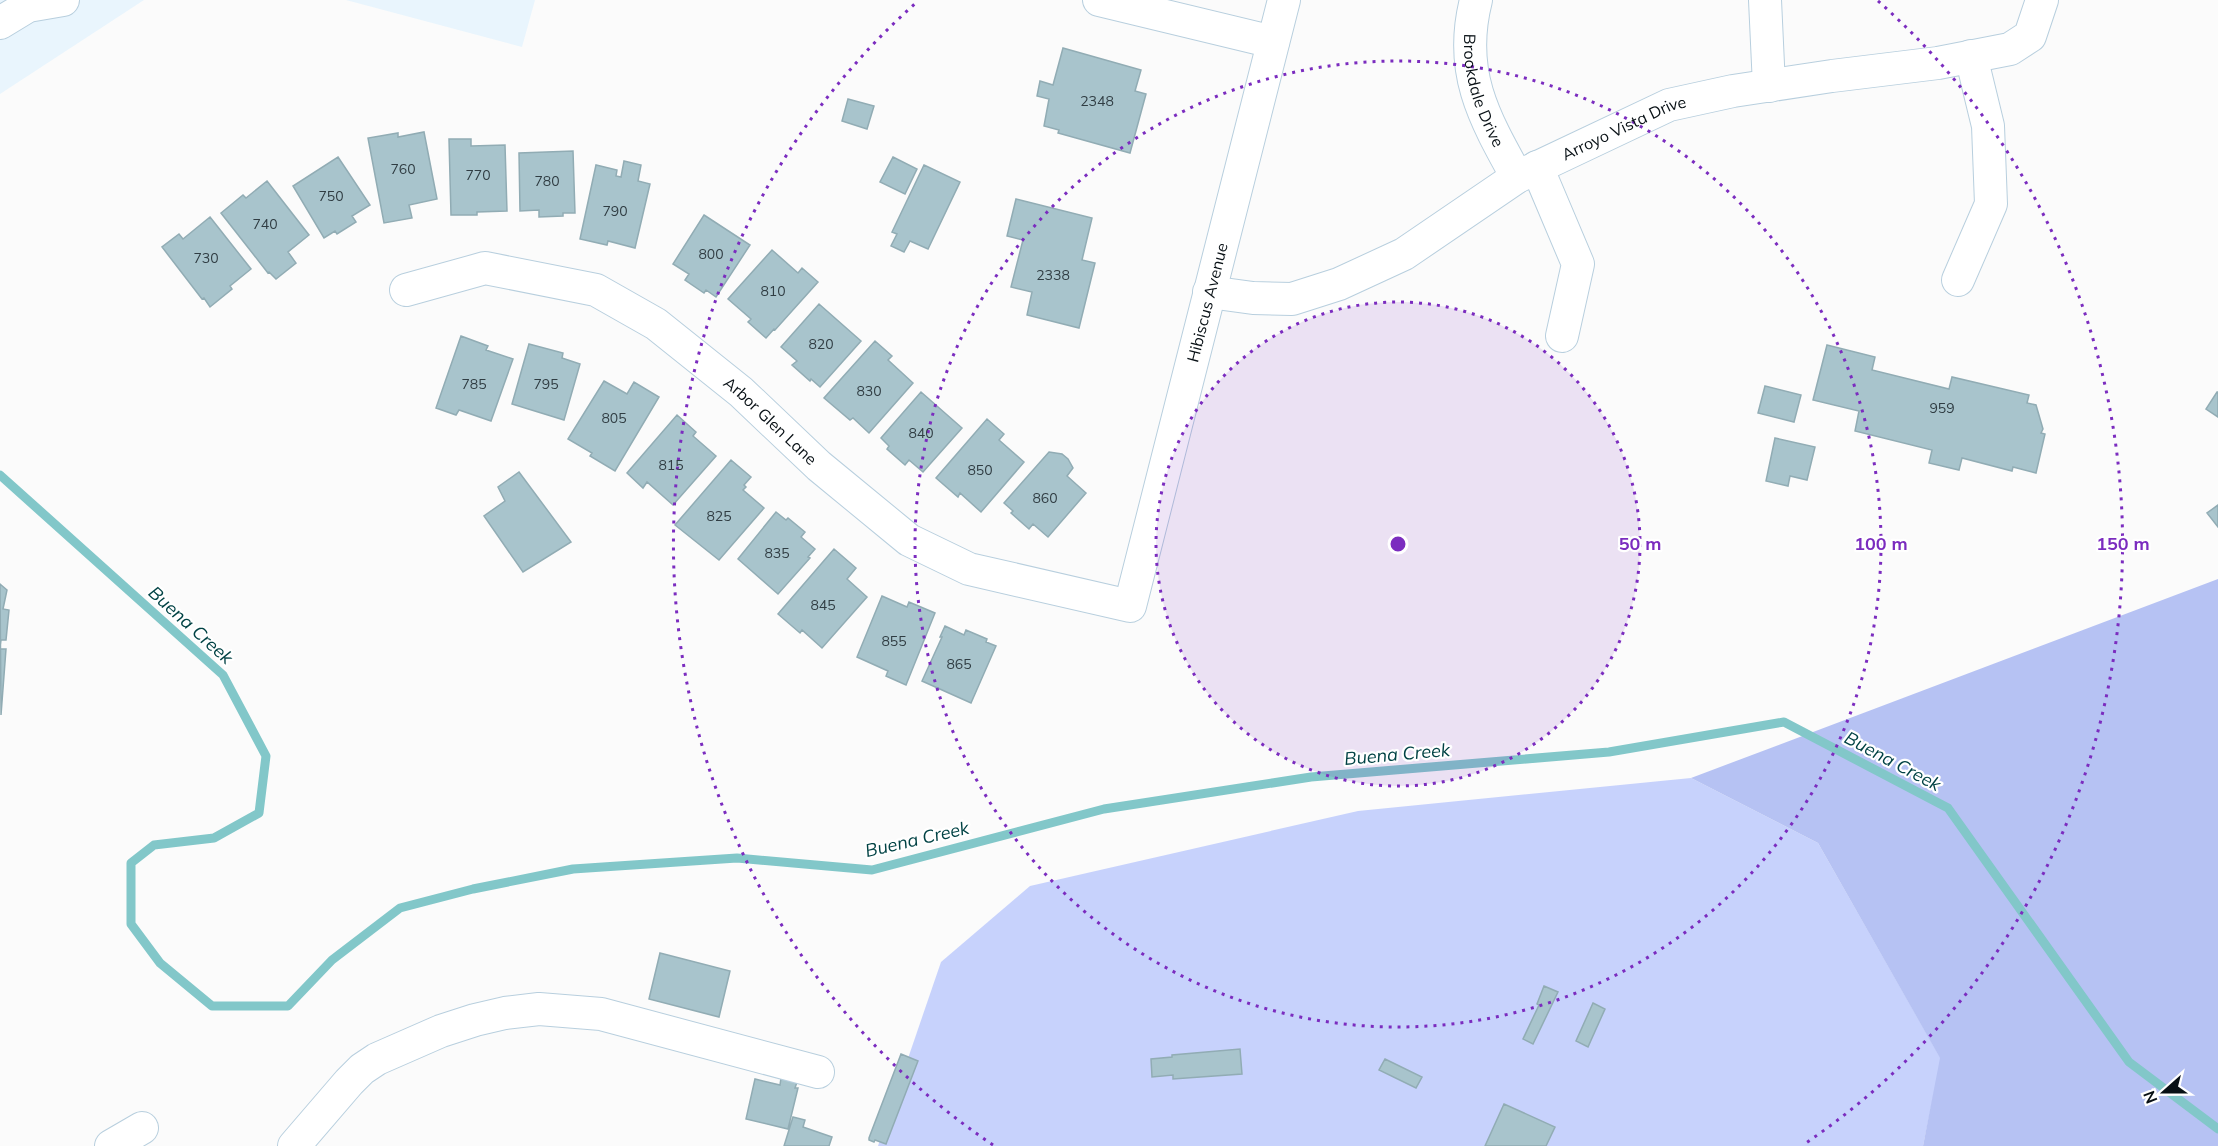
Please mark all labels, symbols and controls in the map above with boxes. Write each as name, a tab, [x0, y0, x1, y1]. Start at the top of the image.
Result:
street label: Brookdale Drive	[1460, 33, 1509, 150]
house number: 2348	[1080, 92, 1114, 110]
street label: Arroyo Vista Drive	[1558, 92, 1688, 164]
house number: 760	[390, 160, 416, 178]
house number: 770	[465, 166, 491, 184]
house number: 780	[534, 172, 560, 190]
house number: 750	[318, 187, 344, 205]
house number: 790	[602, 202, 628, 220]
house number: 740	[252, 215, 278, 233]
street label: Hibiscus Avenue	[1182, 241, 1232, 364]
house number: 800	[698, 245, 724, 263]
house number: 730	[193, 249, 219, 267]
house number: 2338	[1036, 266, 1070, 284]
house number: 810	[760, 282, 786, 300]
house number: 820	[808, 335, 834, 353]
street label: Arbor Glen Lane	[720, 372, 821, 469]
house number: 785	[461, 375, 487, 393]
house number: 795	[533, 375, 559, 393]
house number: 830	[856, 382, 882, 400]
house number: 959	[1929, 399, 1955, 417]
house number: 805	[601, 409, 627, 427]
house number: 840	[908, 424, 934, 442]
house number: 815	[658, 456, 684, 474]
house number: 850	[967, 461, 993, 479]
house number: 860	[1032, 489, 1058, 507]
house number: 825	[706, 507, 732, 525]
text: 50 m	[1619, 532, 1661, 555]
text: 100 m	[1854, 532, 1908, 555]
text: 150 m	[2096, 532, 2150, 555]
centre of rings	[1388, 534, 1408, 554]
house number: 835	[764, 544, 790, 562]
water label: Buena Creek	[144, 581, 239, 670]
house number: 845	[810, 596, 836, 614]
house number: 855	[881, 632, 907, 650]
house number: 865	[946, 655, 972, 673]
water label: Buena Creek	[1841, 726, 1946, 796]
water label: Buena Creek	[1343, 738, 1452, 770]
water label: Buena Creek	[863, 816, 972, 862]
north arrow	[2134, 1062, 2194, 1122]
text: N	[2138, 1088, 2161, 1107]

